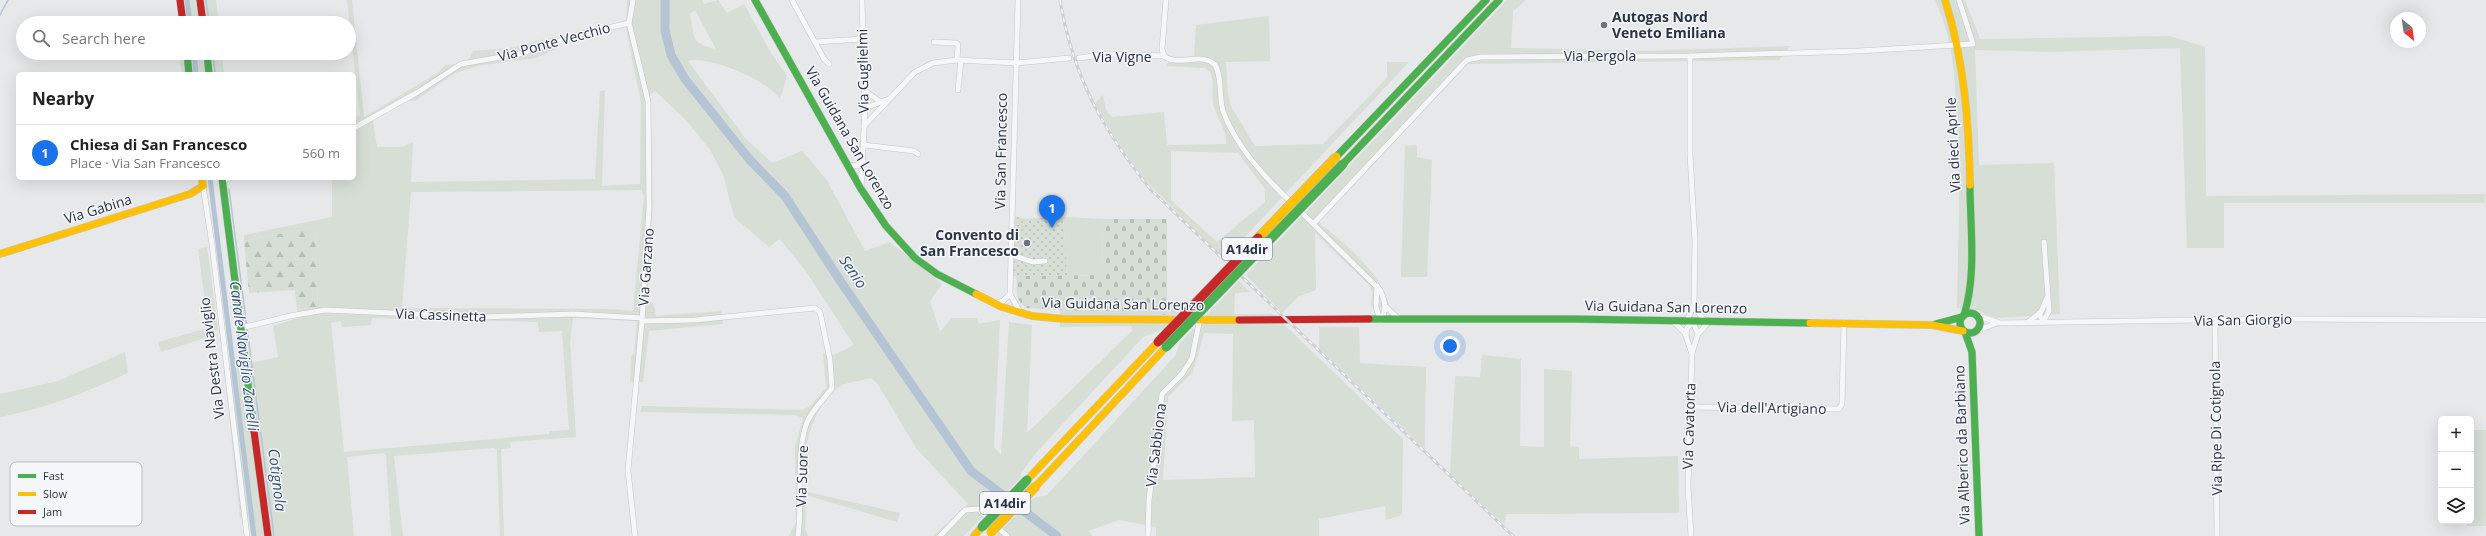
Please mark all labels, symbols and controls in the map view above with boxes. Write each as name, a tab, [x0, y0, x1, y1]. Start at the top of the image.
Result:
place label: Autogas Nord Veneto Emiliana	[1612, 7, 1726, 42]
north arrow	[2390, 12, 2426, 48]
search box	[16, 16, 356, 60]
street label: Via Ponte Vecchio	[496, 17, 612, 66]
marker: Autogas Nord Veneto Emiliana	[1599, 20, 1609, 30]
icon: search	[30, 27, 52, 49]
text: Search here	[62, 28, 146, 48]
street label: Via Guglielmi	[852, 29, 873, 113]
street label: Via Pergola	[1564, 46, 1636, 65]
street label: Via Vigne	[1092, 47, 1152, 66]
street label: Via Guidana San Lorenzo	[802, 63, 899, 213]
text: Nearby	[32, 87, 94, 110]
street label: Via San Francesco	[990, 93, 1011, 209]
street label: Via dieci Aprile	[1941, 97, 1964, 193]
text: Chiesa di San Francesco	[70, 134, 247, 154]
text: 1	[41, 144, 49, 162]
text: 560 m	[302, 144, 340, 162]
text: Place · Via San Francesco	[70, 154, 220, 172]
street label: Via Gabina	[62, 189, 134, 228]
pin: 1	[1039, 195, 1065, 228]
place label: Convento di San Francesco	[920, 225, 1019, 260]
street label: Via Garzano	[633, 227, 658, 307]
marker: Convento di San Francesco	[1022, 238, 1032, 248]
road number: A14dir	[1222, 238, 1272, 260]
water label: Senio	[835, 251, 872, 292]
water label: Canale Naviglio Zanelli	[226, 280, 264, 432]
street label: Via Guidana San Lorenzo	[1042, 293, 1204, 314]
street label: Via Destra Naviglio	[195, 296, 228, 420]
street label: Via Guidana San Lorenzo	[1585, 296, 1747, 317]
street label: Via Cassinetta	[395, 303, 487, 326]
street label: Via San Giorgio	[2194, 309, 2292, 330]
your location	[1440, 336, 1460, 356]
street label: Via Ripe Di Cotignola	[2205, 361, 2226, 495]
street label: Via Alberico da Barbiano	[1949, 365, 1974, 525]
street label: Via Cavatorta	[1677, 382, 1700, 470]
street label: Via dell'Artigiano	[1717, 397, 1827, 418]
street label: Via Sabbiona	[1141, 402, 1170, 488]
map controls	[2438, 416, 2474, 524]
button: +	[2438, 416, 2474, 452]
street label: Via Suore	[791, 445, 812, 507]
water label: Cotignola	[264, 447, 292, 513]
button: −	[2438, 452, 2474, 488]
legend	[10, 462, 142, 526]
text: Fast	[43, 468, 64, 483]
text: Slow	[43, 486, 67, 501]
button: layers	[2438, 488, 2474, 524]
road number: A14dir	[980, 492, 1030, 514]
text: Jam	[42, 504, 62, 519]

